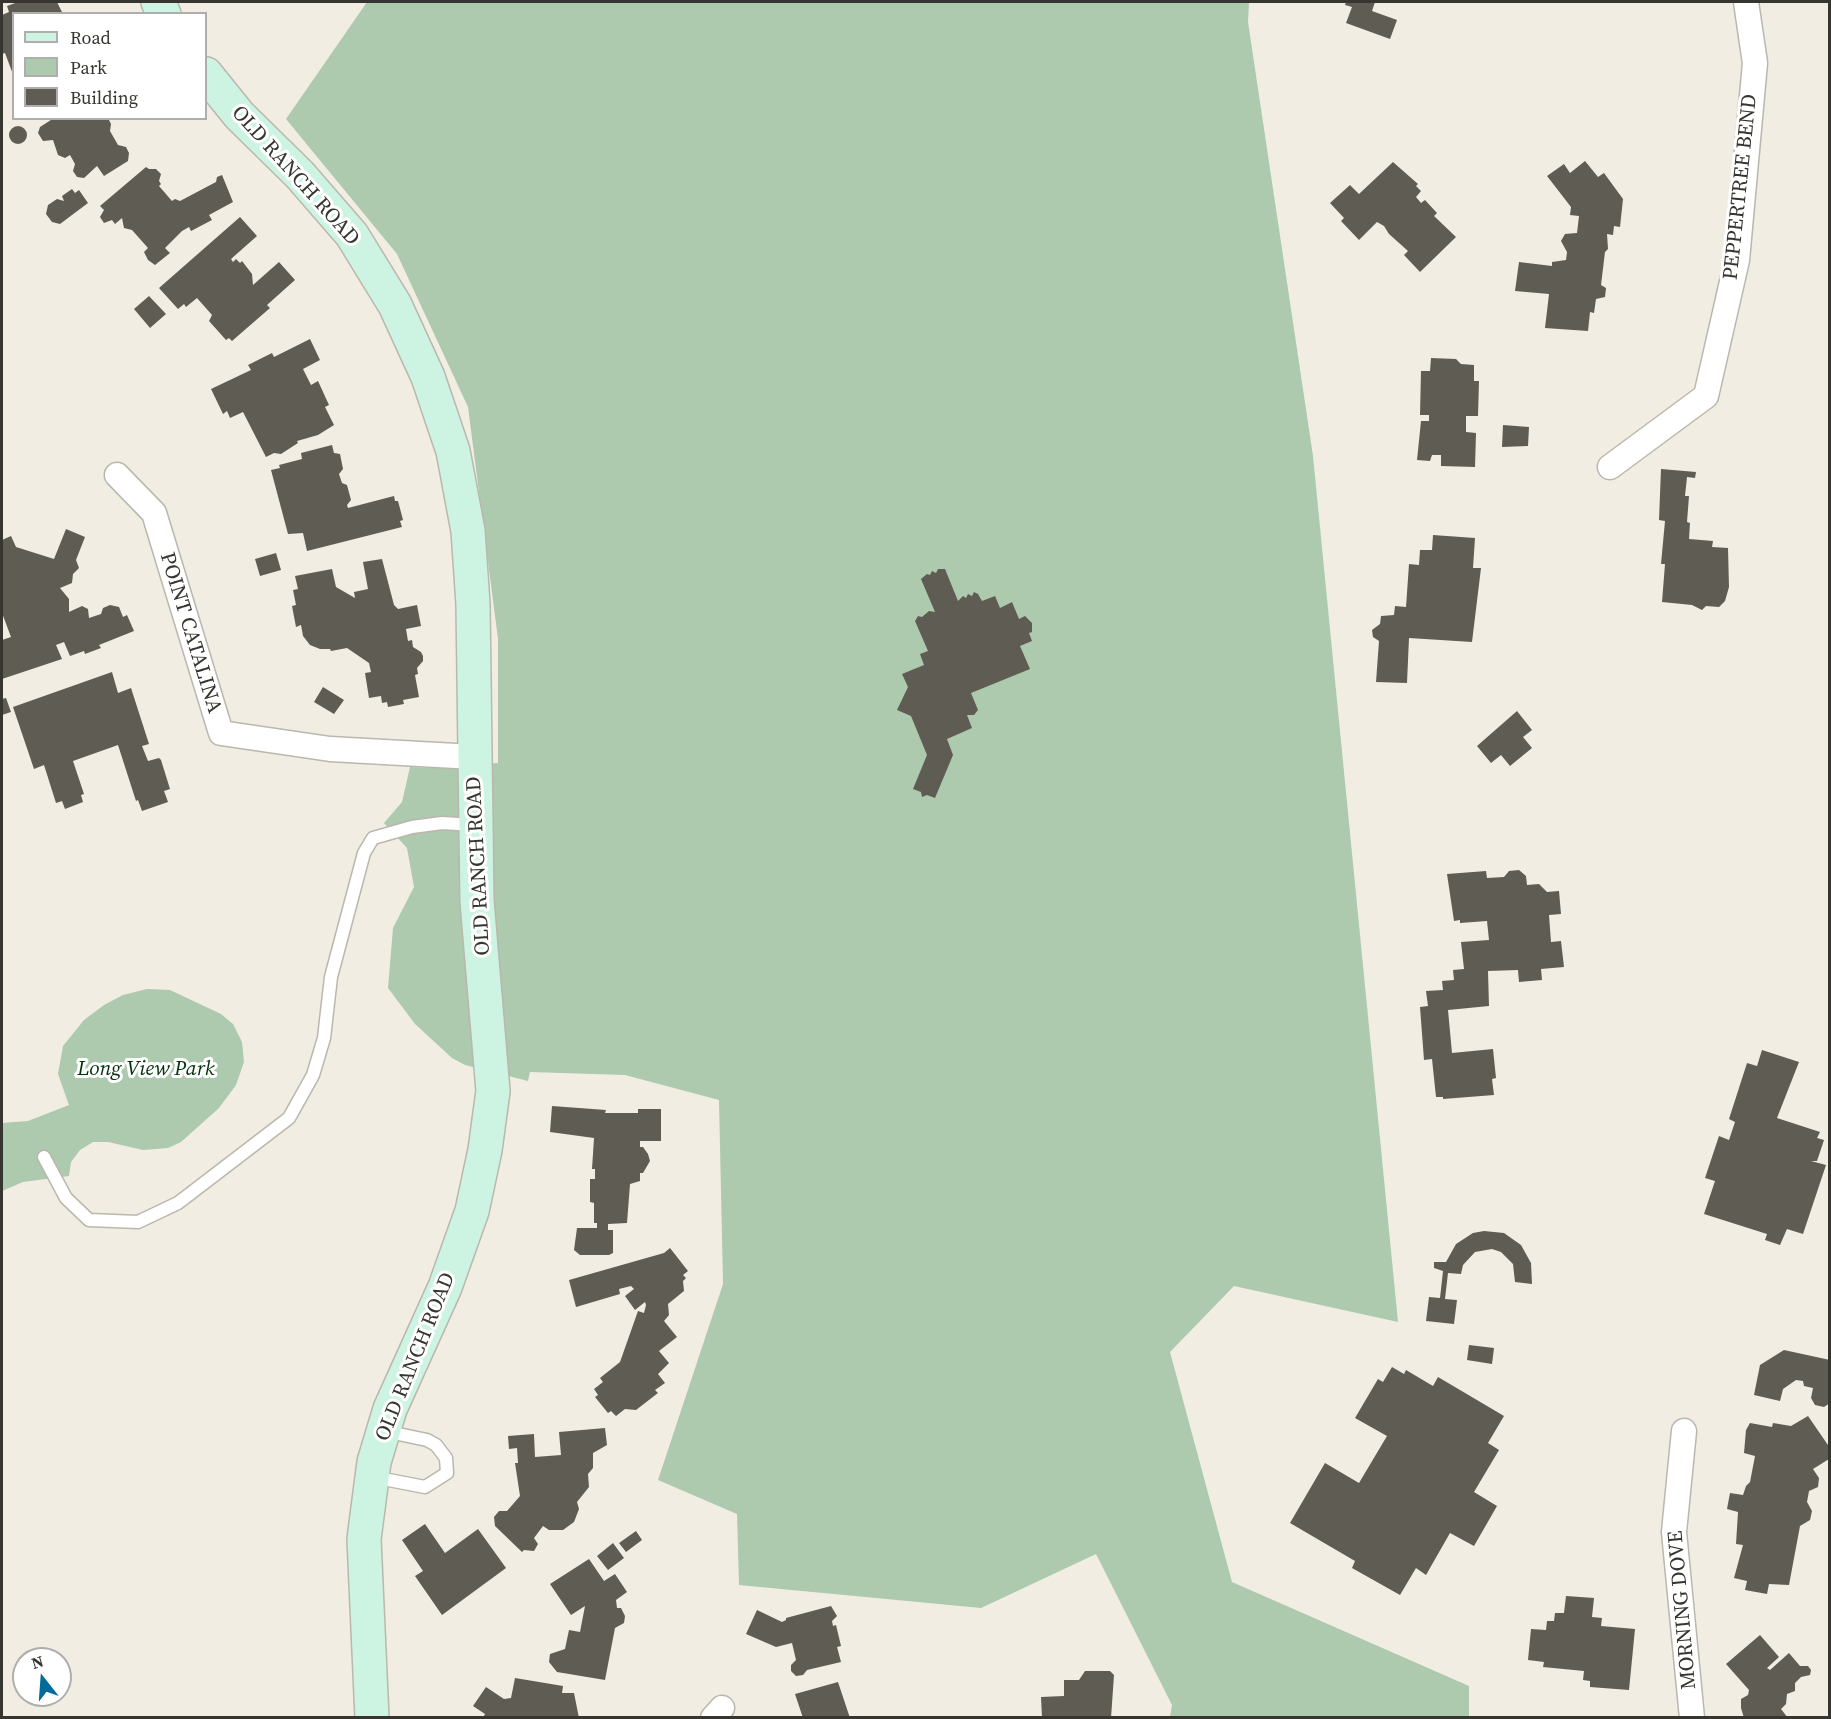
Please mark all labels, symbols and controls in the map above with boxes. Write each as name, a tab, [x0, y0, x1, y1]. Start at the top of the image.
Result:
legend	[12, 12, 207, 120]
text: Road	[70, 25, 111, 50]
text: Park	[70, 55, 107, 80]
text: Building	[70, 85, 138, 110]
street label: PEPPERTREE BEND	[1719, 93, 1763, 281]
street label: OLD RANCH ROAD	[226, 101, 364, 251]
street label: POINT CATALINA	[154, 550, 226, 716]
street label: OLD RANCH ROAD	[462, 776, 496, 956]
park label: Long View Park	[77, 1057, 215, 1083]
street label: OLD RANCH ROAD	[371, 1269, 461, 1445]
street label: MORNING DOVE	[1663, 1529, 1703, 1691]
north arrow	[12, 1647, 72, 1707]
text: N	[29, 1649, 46, 1674]

